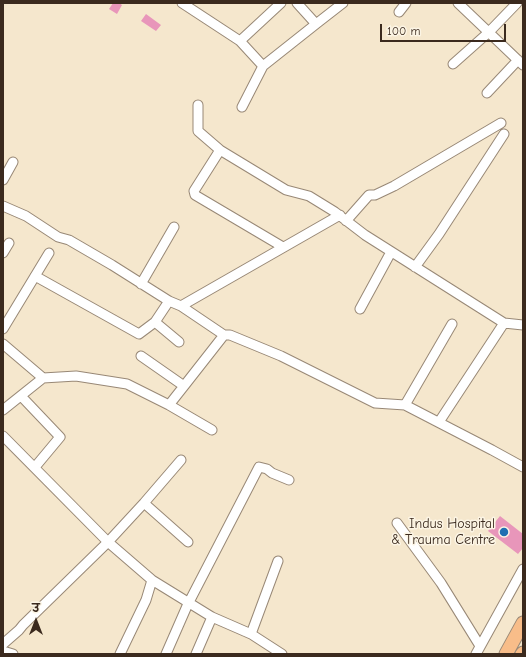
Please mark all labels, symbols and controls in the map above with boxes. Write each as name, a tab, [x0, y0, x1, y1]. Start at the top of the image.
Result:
scale bar	[382, 16, 508, 42]
text: 100 m	[387, 24, 420, 38]
place label: Indus Hospital & Trauma Centre	[391, 516, 495, 548]
marker: Indus Hospital & Trauma Centre	[498, 526, 510, 538]
north arrow	[16, 601, 56, 641]
text: उ	[32, 602, 40, 615]

